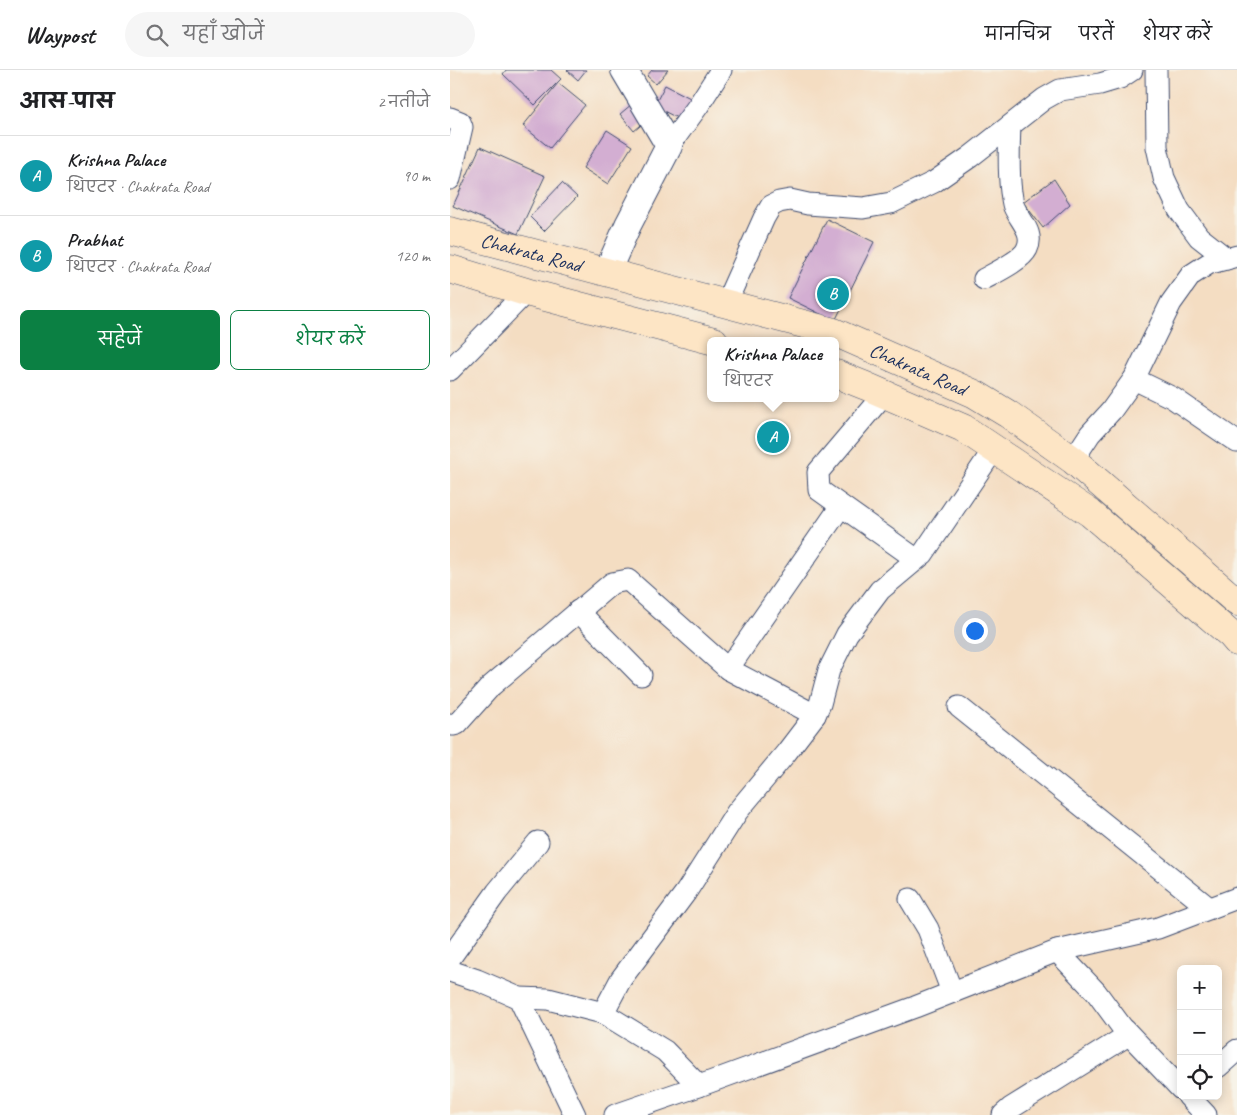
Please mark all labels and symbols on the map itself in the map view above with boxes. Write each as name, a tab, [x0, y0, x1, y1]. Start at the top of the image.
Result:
street label: Chakrata Road	[478, 228, 587, 279]
pin: B	[817, 275, 849, 313]
street label: Chakrata Road	[866, 337, 973, 403]
pin: A	[757, 418, 789, 456]
your location	[962, 618, 988, 644]

